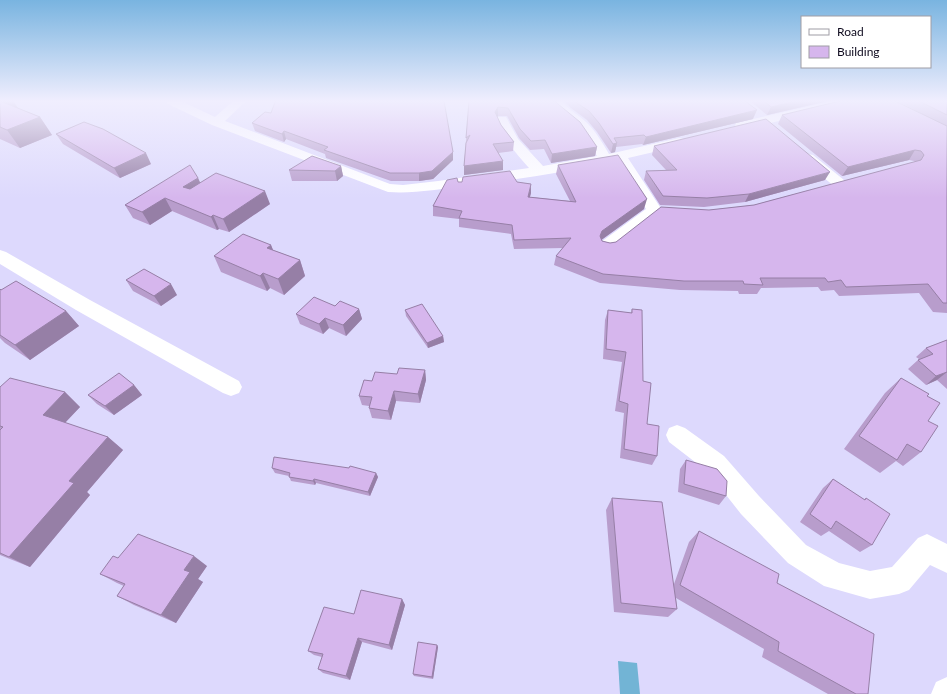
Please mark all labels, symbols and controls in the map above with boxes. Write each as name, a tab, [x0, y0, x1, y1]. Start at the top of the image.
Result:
legend	[801, 16, 931, 68]
text: Road	[837, 24, 864, 39]
text: Building	[837, 44, 880, 59]

